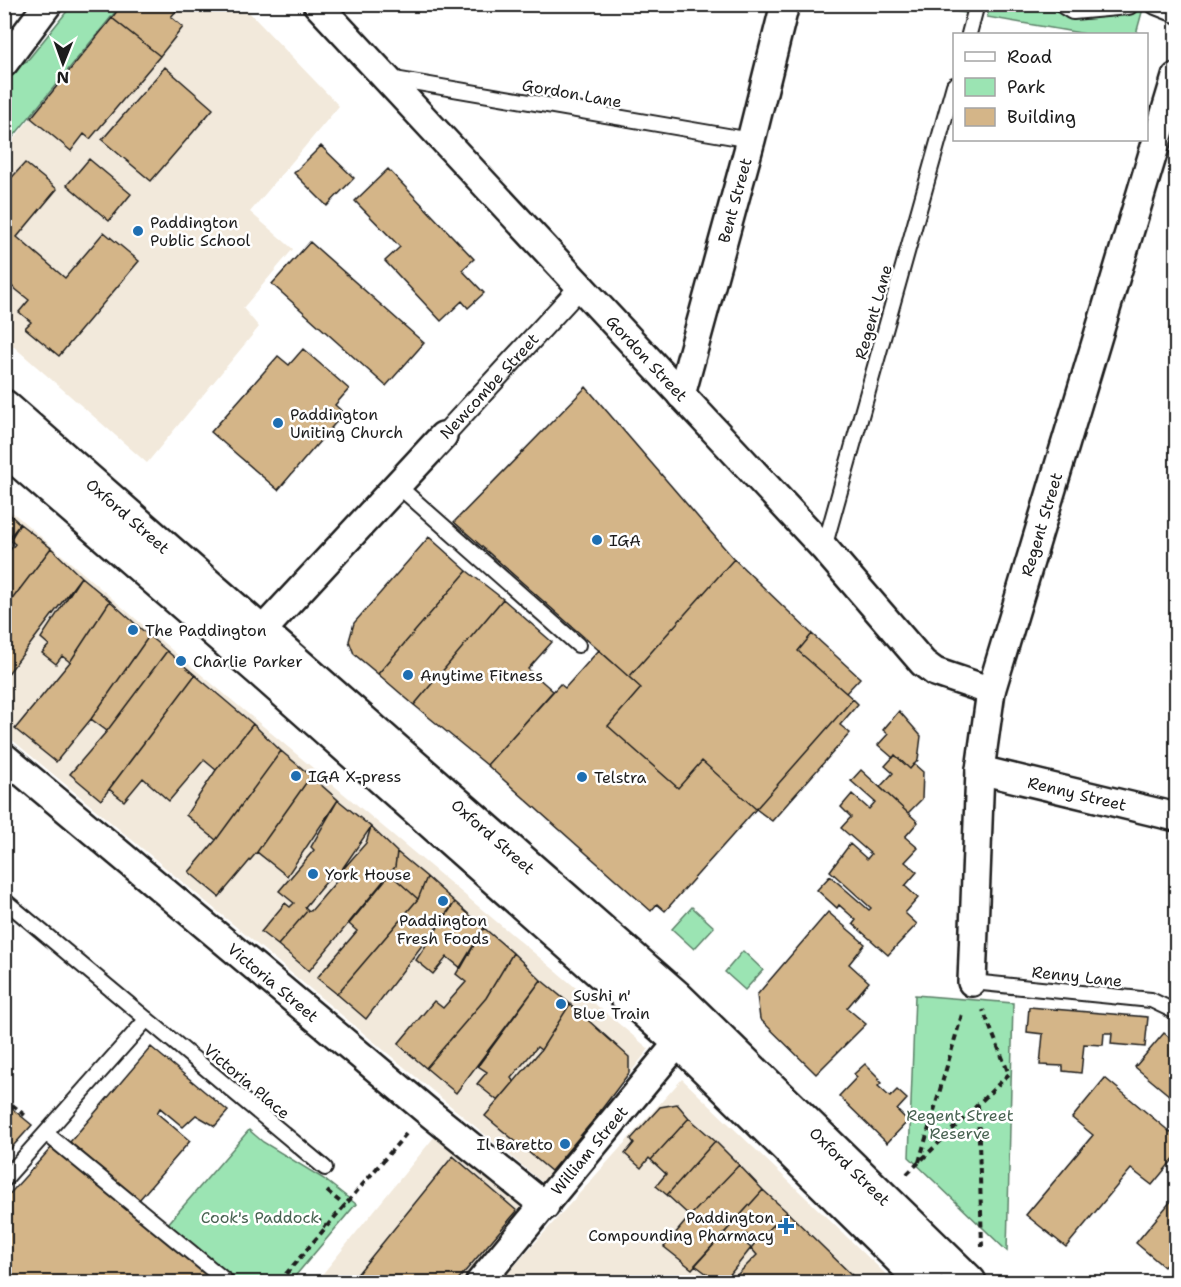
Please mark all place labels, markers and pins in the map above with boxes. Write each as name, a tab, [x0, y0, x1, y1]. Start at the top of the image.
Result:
place label: Paddington Public School	[150, 212, 251, 251]
marker: Paddington Public School	[131, 224, 145, 238]
place label: Paddington Uniting Church	[290, 404, 403, 443]
marker: Paddington Uniting Church	[271, 416, 285, 430]
place label: IGA	[609, 530, 641, 551]
marker: IGA	[590, 533, 604, 547]
place label: The Paddington	[145, 620, 267, 641]
marker: The Paddington	[126, 623, 140, 637]
place label: Charlie Parker	[193, 651, 303, 672]
marker: Charlie Parker	[174, 654, 188, 668]
place label: Anytime Fitness	[420, 665, 543, 686]
marker: Anytime Fitness	[401, 668, 415, 682]
place label: IGA X-press	[308, 766, 402, 787]
place label: Telstra	[594, 767, 647, 788]
marker: IGA X-press	[289, 769, 303, 783]
marker: Telstra	[575, 770, 589, 784]
place label: York House	[325, 864, 411, 885]
marker: York House	[306, 867, 320, 881]
marker: Paddington Fresh Foods	[436, 894, 450, 908]
place label: Paddington Fresh Foods	[397, 910, 489, 949]
place label: Sushi n' Blue Train	[573, 985, 650, 1024]
marker: Sushi n' Blue Train	[554, 997, 568, 1011]
place label: Il Baretto	[477, 1134, 553, 1155]
marker: Il Baretto	[558, 1137, 572, 1151]
place label: Paddington Compounding Pharmacy	[588, 1207, 774, 1246]
marker: Paddington Compounding Pharmacy	[779, 1219, 793, 1233]

